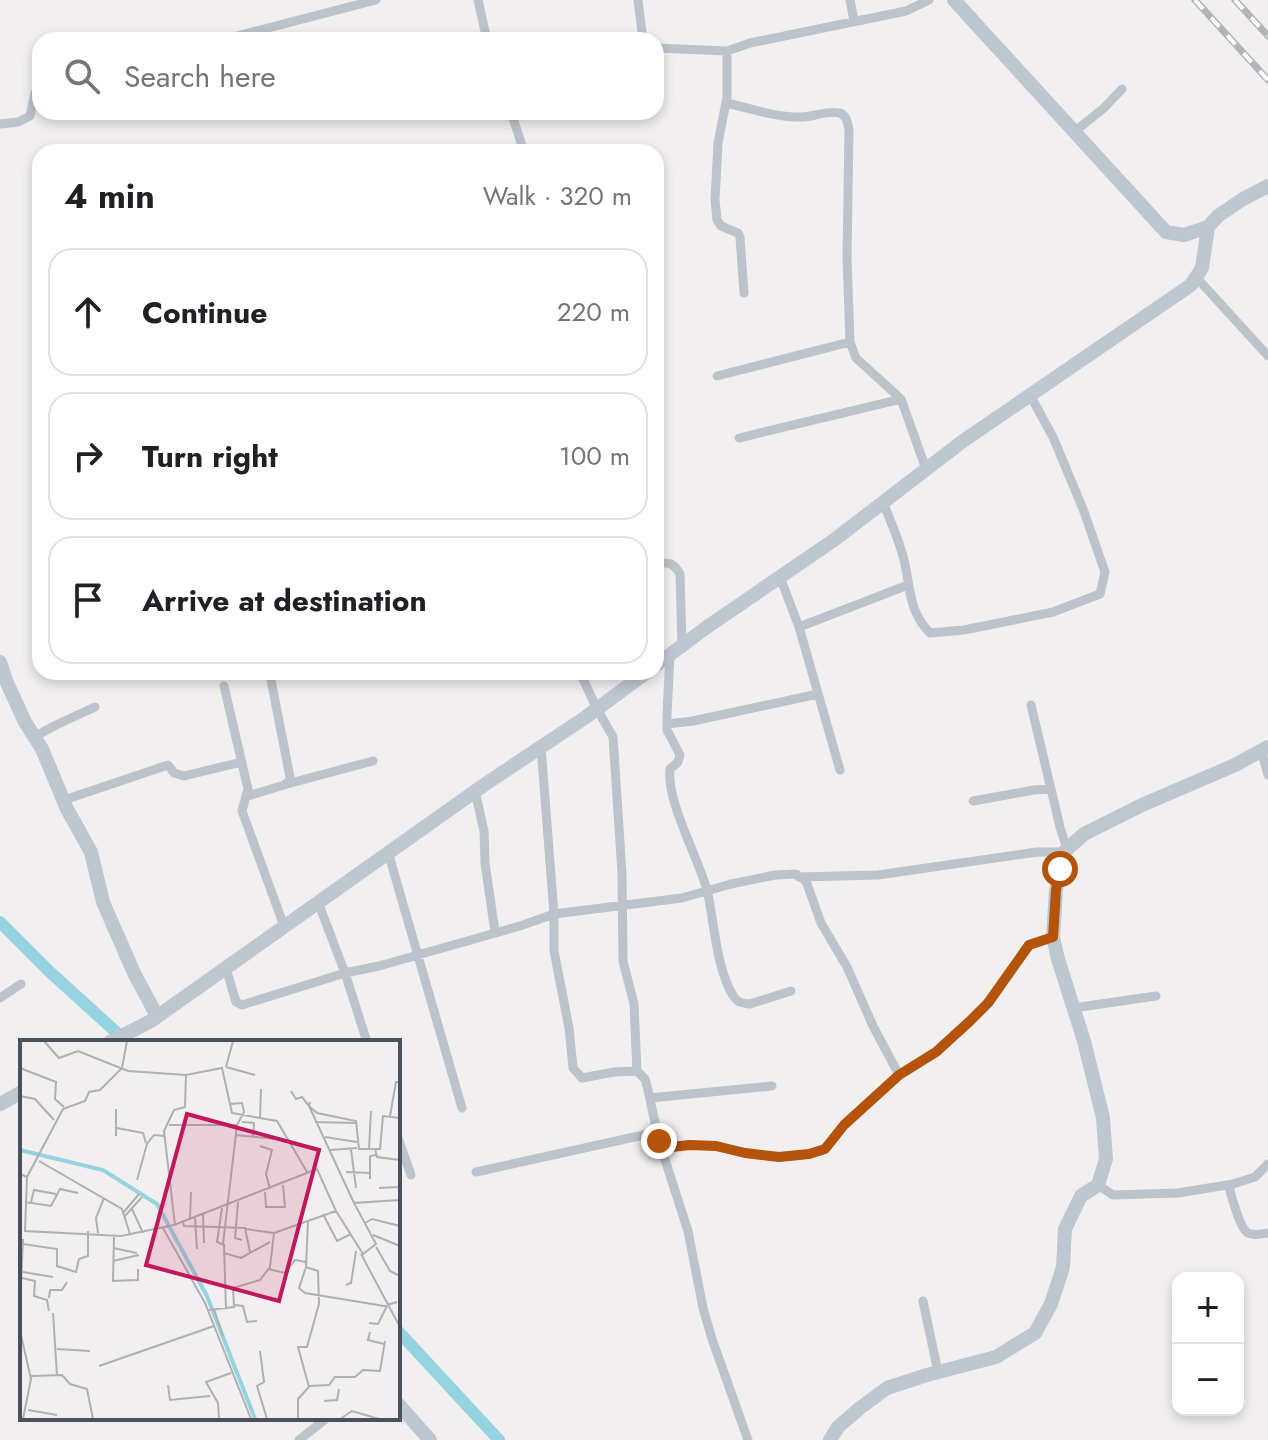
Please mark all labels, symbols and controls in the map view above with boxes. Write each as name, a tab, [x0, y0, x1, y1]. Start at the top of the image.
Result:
search box	[32, 32, 664, 120]
icon: search	[60, 54, 104, 98]
text: Search here	[124, 55, 276, 98]
text: 4 min	[64, 172, 155, 221]
text: Walk · 320 m	[483, 177, 632, 215]
icon: ahead	[66, 290, 110, 334]
text: Continue	[142, 291, 268, 334]
text: 220 m	[557, 293, 630, 331]
icon: right	[66, 434, 110, 478]
text: Turn right	[142, 435, 278, 478]
text: 100 m	[559, 437, 630, 475]
icon: arrive	[66, 578, 110, 622]
text: Arrive at destination	[142, 579, 427, 622]
route start	[1042, 851, 1078, 887]
inset map	[20, 1040, 400, 1420]
route end	[641, 1123, 677, 1159]
map controls	[1172, 1272, 1244, 1416]
button: +	[1172, 1272, 1244, 1344]
button: −	[1172, 1344, 1244, 1416]

